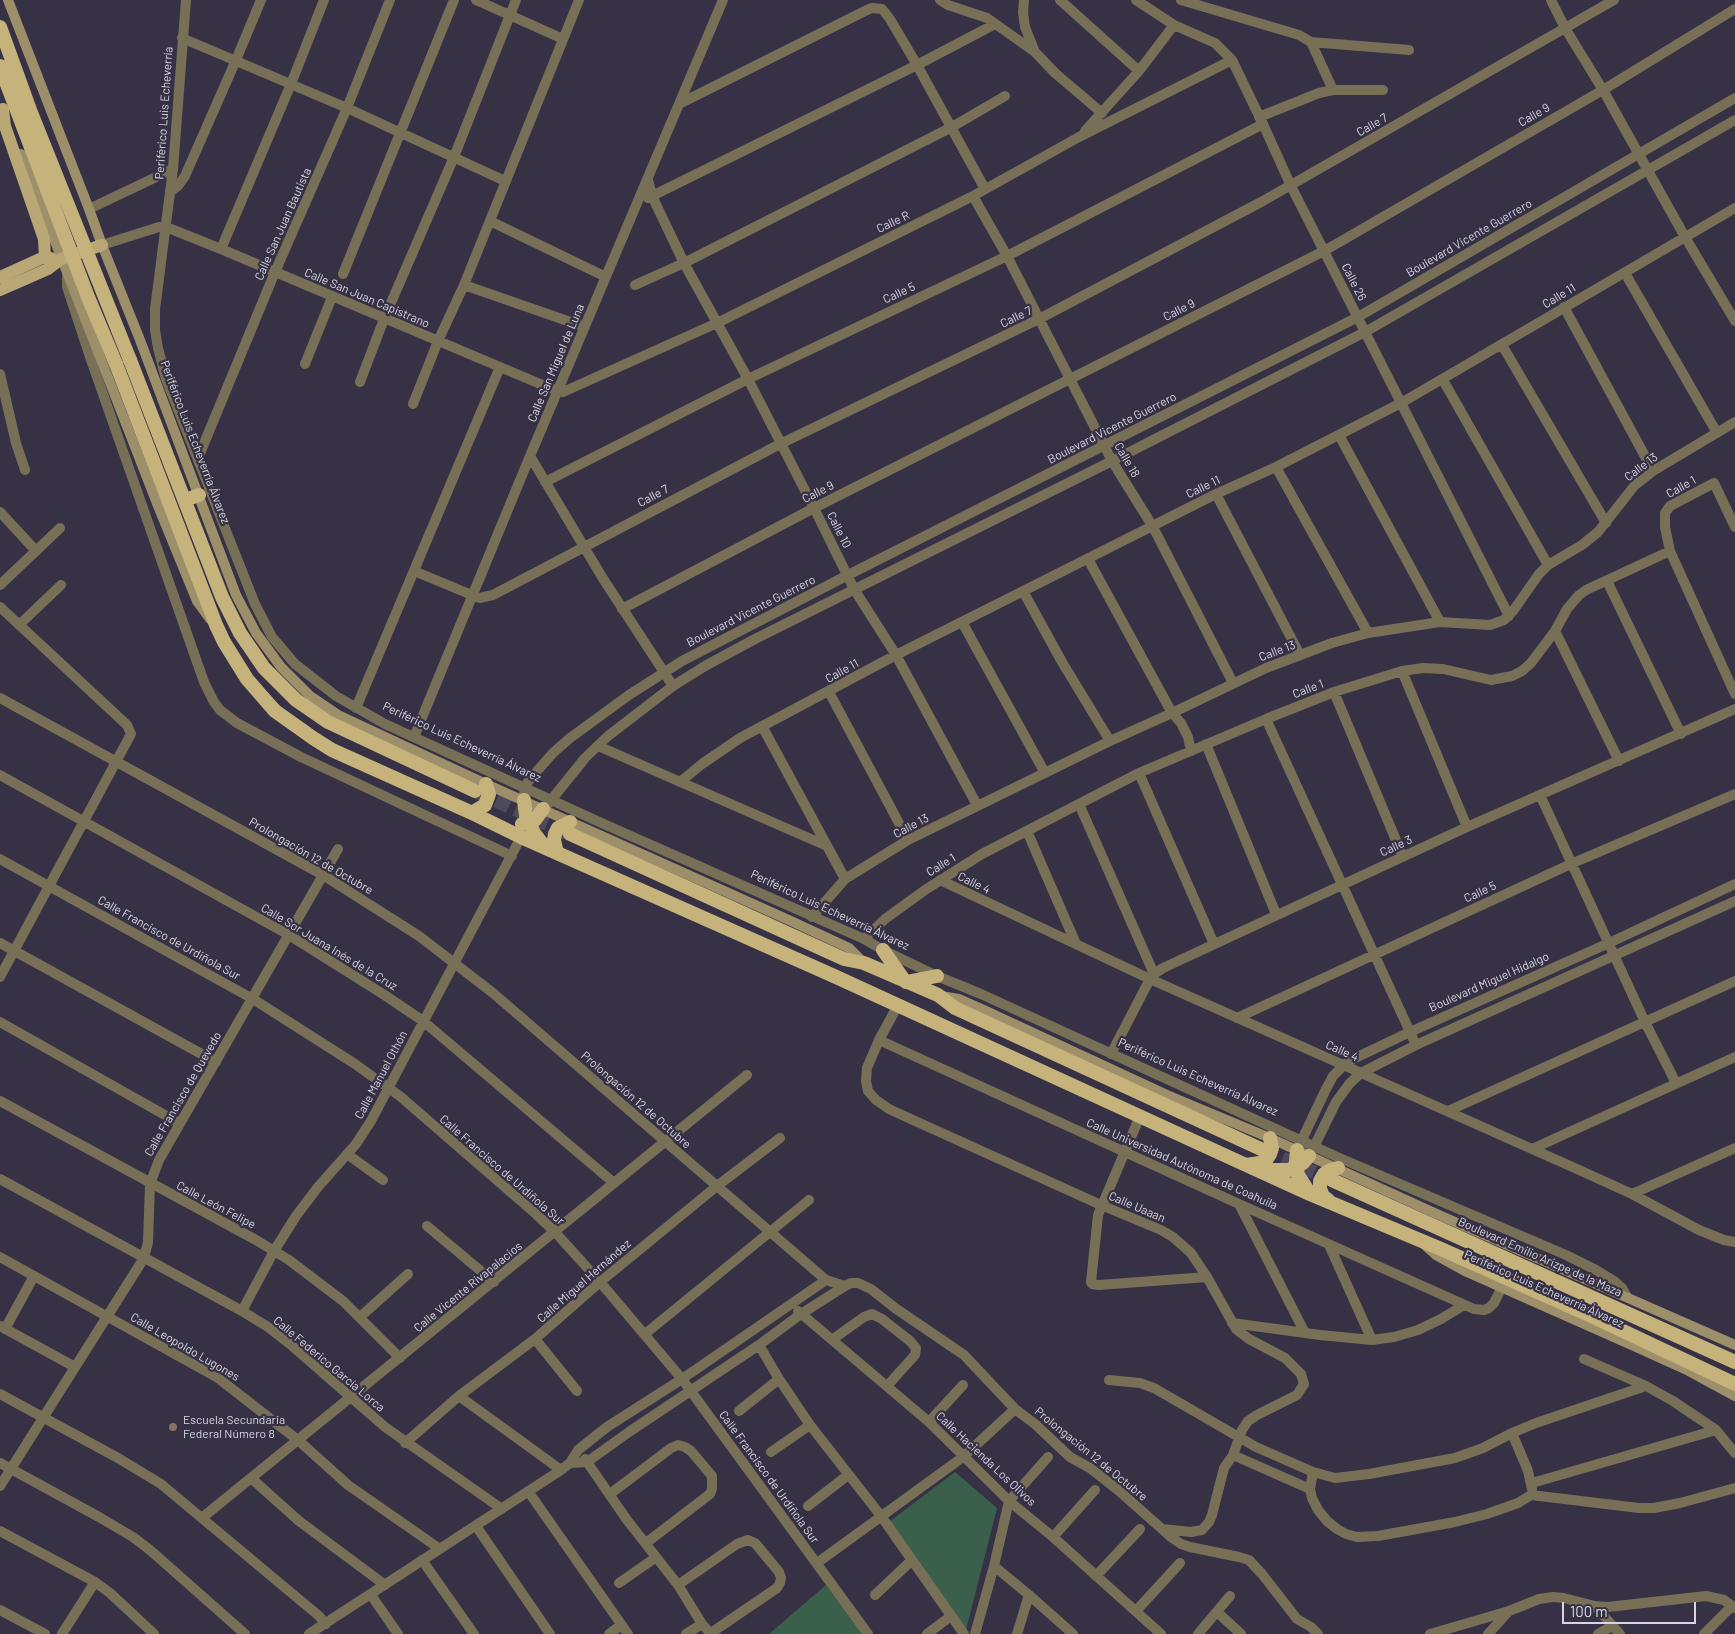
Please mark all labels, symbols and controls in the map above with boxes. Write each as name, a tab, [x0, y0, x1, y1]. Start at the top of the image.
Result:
street label: Periférico Luis Echeverría	[152, 46, 176, 180]
street label: Calle 9	[1516, 100, 1552, 130]
street label: Calle 7	[1354, 110, 1390, 140]
street label: Calle San Juan Bautista	[252, 165, 314, 283]
street label: Boulevard Vicente Guerrero	[1404, 196, 1534, 280]
street label: Calle R	[874, 208, 912, 236]
street label: Calle 26	[1338, 261, 1370, 303]
street label: Calle San Juan Capistrano	[302, 265, 432, 331]
street label: Calle 5	[881, 279, 917, 307]
street label: Calle 11	[1540, 281, 1578, 311]
street label: Calle 9	[1161, 296, 1197, 324]
street label: Calle San Miguel de Luna	[525, 302, 587, 424]
street label: Calle 7	[998, 303, 1034, 331]
street label: Periférico Luis Echeverría Álvarez	[157, 358, 233, 526]
street label: Boulevard Vicente Guerrero	[1045, 389, 1179, 467]
street label: Calle 18	[1111, 440, 1143, 480]
street label: Calle 13	[1621, 450, 1661, 484]
street label: Calle 11	[1184, 473, 1222, 501]
street label: Calle 1	[1664, 473, 1698, 501]
street label: Calle 9	[800, 478, 836, 506]
street label: Calle 7	[635, 482, 671, 510]
street label: Calle 10	[824, 510, 854, 550]
street label: Boulevard Vicente Guerrero	[684, 572, 818, 650]
street label: Calle 13	[1257, 637, 1297, 665]
street label: Calle 11	[823, 656, 861, 686]
street label: Calle 1	[1291, 677, 1325, 701]
street label: Periférico Luis Echeverría Álvarez	[380, 699, 544, 785]
street label: Calle 13	[891, 811, 931, 841]
street label: Prolongación 12 de Octubre	[246, 815, 376, 897]
street label: Calle 3	[1378, 832, 1414, 860]
street label: Calle 1	[924, 850, 958, 880]
street label: Periférico Luis Echeverría Álvarez	[748, 867, 912, 953]
street label: Calle 4	[955, 869, 993, 897]
street label: Calle 5	[1462, 878, 1498, 906]
street label: Calle Francisco de Urdiñola Sur	[95, 893, 243, 983]
street label: Calle Sor Juana Inés de la Cruz	[258, 901, 400, 993]
street label: Boulevard Miguel Hidalgo	[1427, 949, 1551, 1015]
street label: Calle Manuel Othón	[352, 1028, 410, 1122]
street label: Calle Francisco de Quevedo	[141, 1029, 225, 1159]
street label: Periférico Luis Echeverría Álvarez	[1116, 1035, 1280, 1119]
street label: Calle 4	[1323, 1037, 1361, 1065]
street label: Prolongación 12 de Octubre	[578, 1048, 694, 1152]
street label: Calle Francisco de Urdiñola Sur	[437, 1112, 567, 1228]
street label: Calle Universidad Autónoma de Coahuila	[1084, 1115, 1280, 1213]
street label: Calle León Felipe	[174, 1178, 258, 1232]
street label: Calle Uaaan	[1106, 1189, 1168, 1225]
street label: Boulevard Emilio Arizpe de la Maza	[1456, 1214, 1624, 1300]
street label: Calle Miguel Hernández	[534, 1236, 634, 1326]
street label: Calle Vicente Rivapalacios	[411, 1239, 525, 1335]
street label: Periférico Luis Echeverría Álvarez	[1462, 1247, 1626, 1331]
street label: Calle Leopoldo Lugones	[128, 1310, 242, 1384]
street label: Calle Federico García Lorca	[270, 1313, 388, 1415]
street label: Prolongación 12 de Octubre	[1032, 1404, 1150, 1504]
street label: Calle Francisco de Urdiñola Sur	[716, 1408, 822, 1546]
street label: Calle Hacienda Los Olivos	[933, 1409, 1039, 1509]
place label: Escuela Secundaria Federal Número 8	[183, 1413, 285, 1441]
marker: Escuela Secundaria Federal Número 8	[167, 1421, 179, 1433]
scale bar	[1565, 1592, 1699, 1624]
text: 100 m	[1570, 1602, 1608, 1620]

